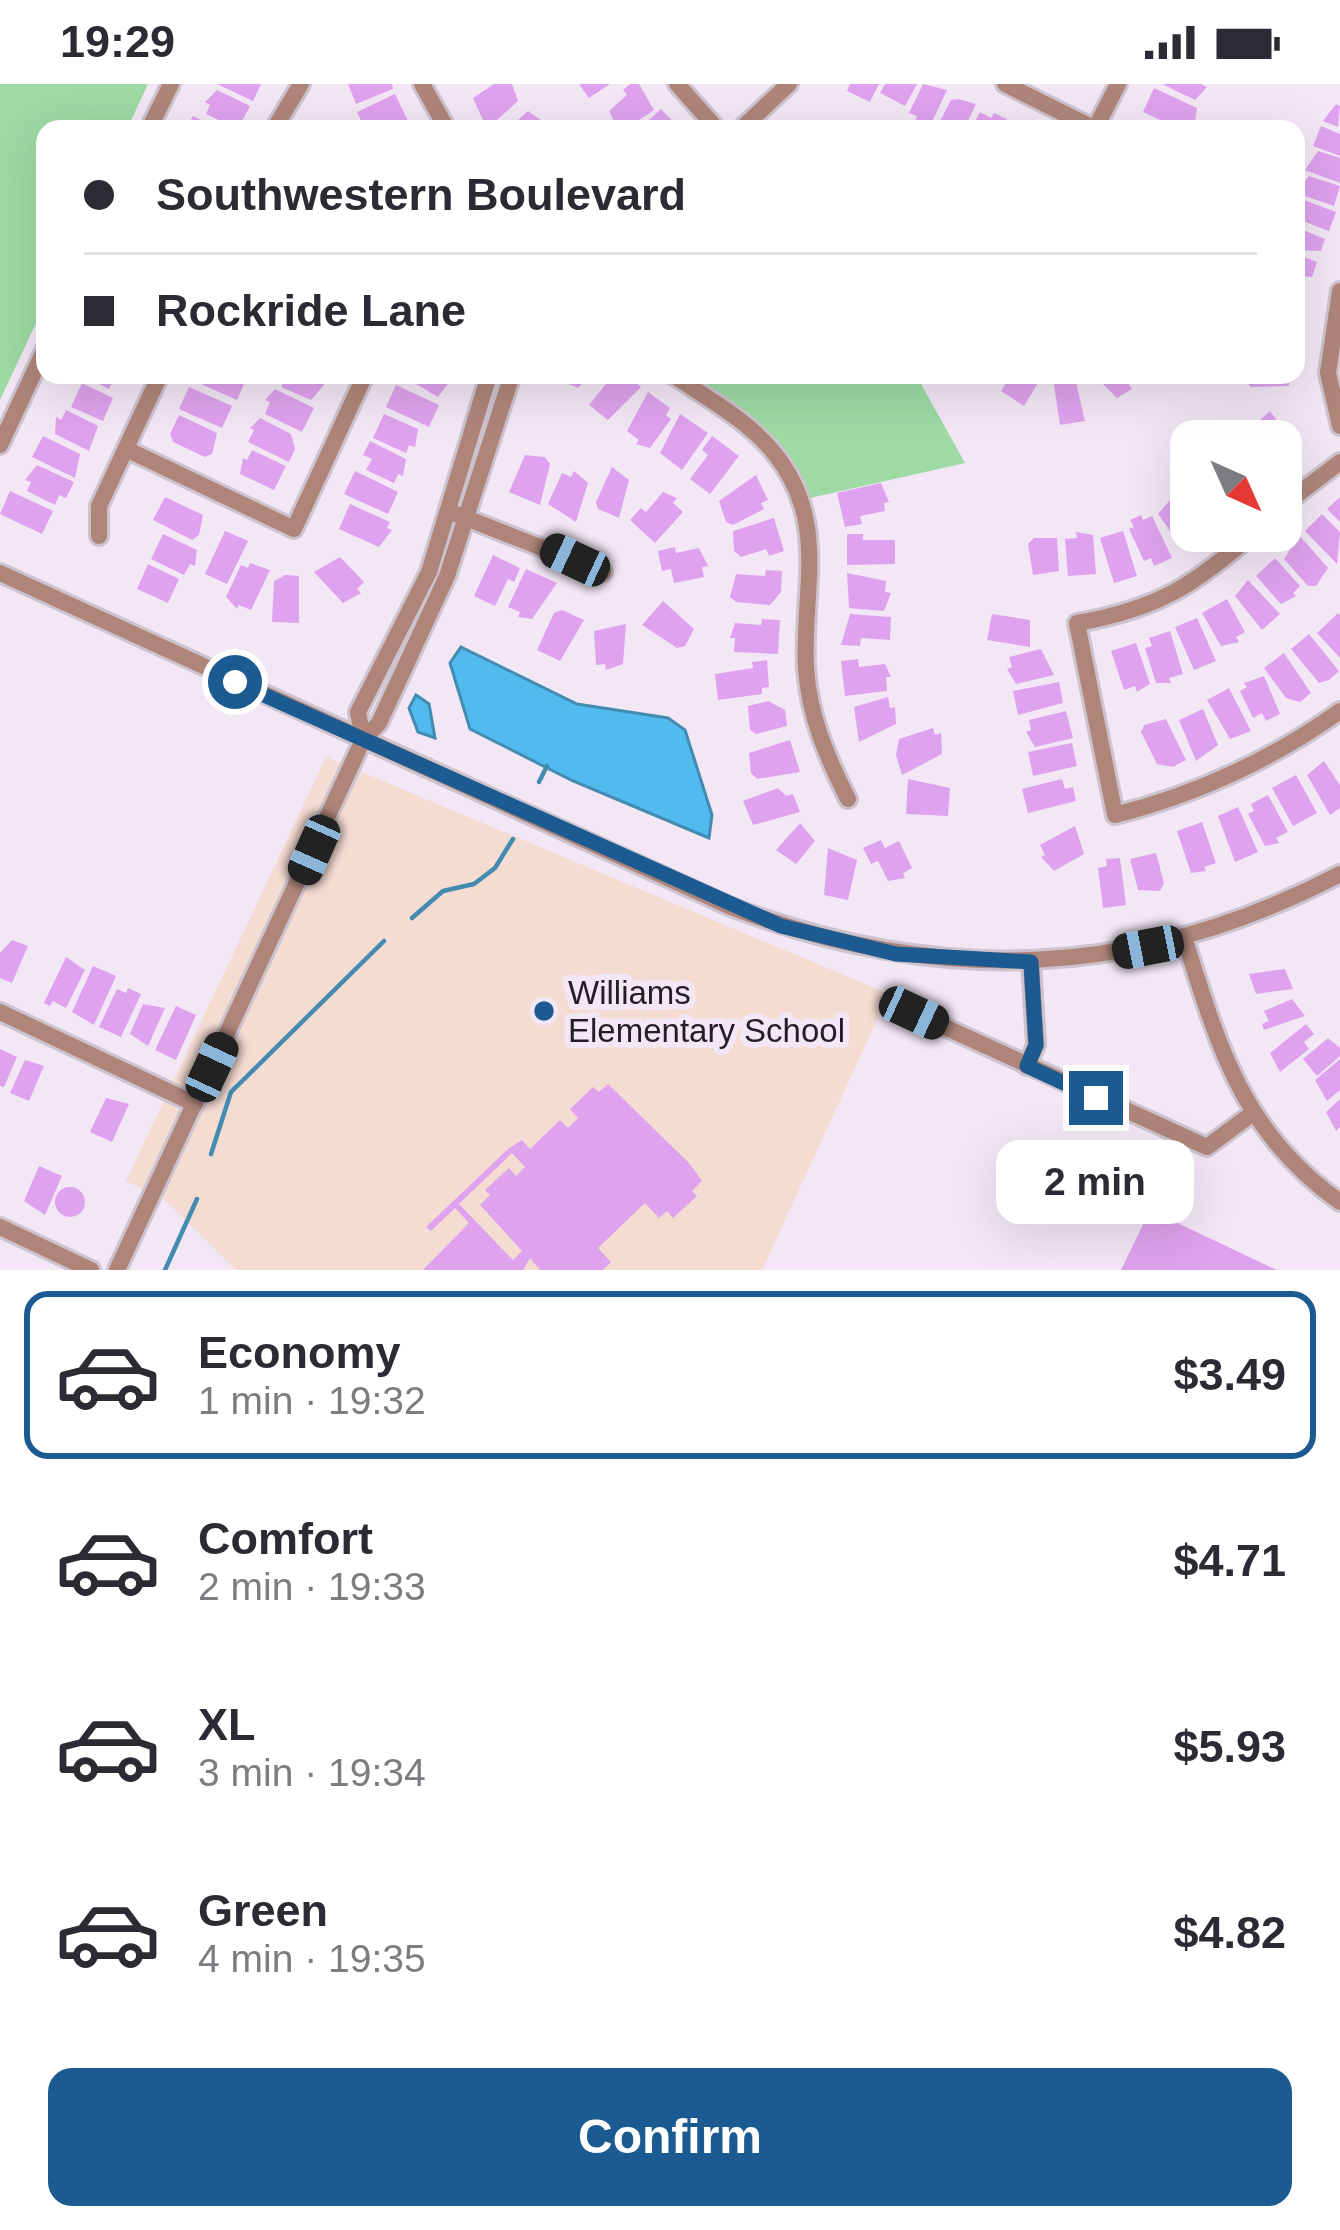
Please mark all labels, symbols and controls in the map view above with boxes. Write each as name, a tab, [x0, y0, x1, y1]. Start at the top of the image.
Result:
text: 19:29	[60, 16, 175, 67]
text: Southwestern Boulevard	[156, 169, 686, 220]
text: Rockride Lane	[156, 285, 466, 336]
north arrow	[1170, 420, 1302, 552]
map controls	[1170, 420, 1302, 552]
car	[535, 528, 615, 592]
route start	[208, 655, 262, 709]
car	[283, 810, 345, 890]
car	[1109, 922, 1187, 972]
place label: Williams Elementary School	[568, 974, 845, 1049]
car	[874, 981, 954, 1045]
marker: Williams Elementary School	[531, 998, 557, 1024]
car	[180, 1027, 244, 1107]
route end	[1069, 1071, 1123, 1125]
callout: 2 min	[997, 1140, 1195, 1224]
text: 2 min	[1044, 1160, 1146, 1203]
icon: car	[54, 1321, 162, 1429]
text: Economy	[198, 1327, 401, 1378]
text: $3.49	[1173, 1349, 1286, 1400]
text: 1 min · 19:32	[198, 1379, 426, 1422]
icon: car	[54, 1507, 162, 1615]
text: Comfort	[198, 1513, 373, 1564]
text: $4.71	[1173, 1535, 1286, 1586]
text: 2 min · 19:33	[198, 1565, 426, 1608]
icon: car	[54, 1693, 162, 1801]
text: XL	[198, 1699, 256, 1750]
text: $5.93	[1173, 1721, 1286, 1772]
text: 3 min · 19:34	[198, 1751, 426, 1794]
icon: car	[54, 1879, 162, 1987]
text: Green	[198, 1885, 328, 1936]
text: $4.82	[1173, 1907, 1286, 1958]
text: 4 min · 19:35	[198, 1937, 426, 1980]
button: Confirm	[48, 2068, 1292, 2206]

